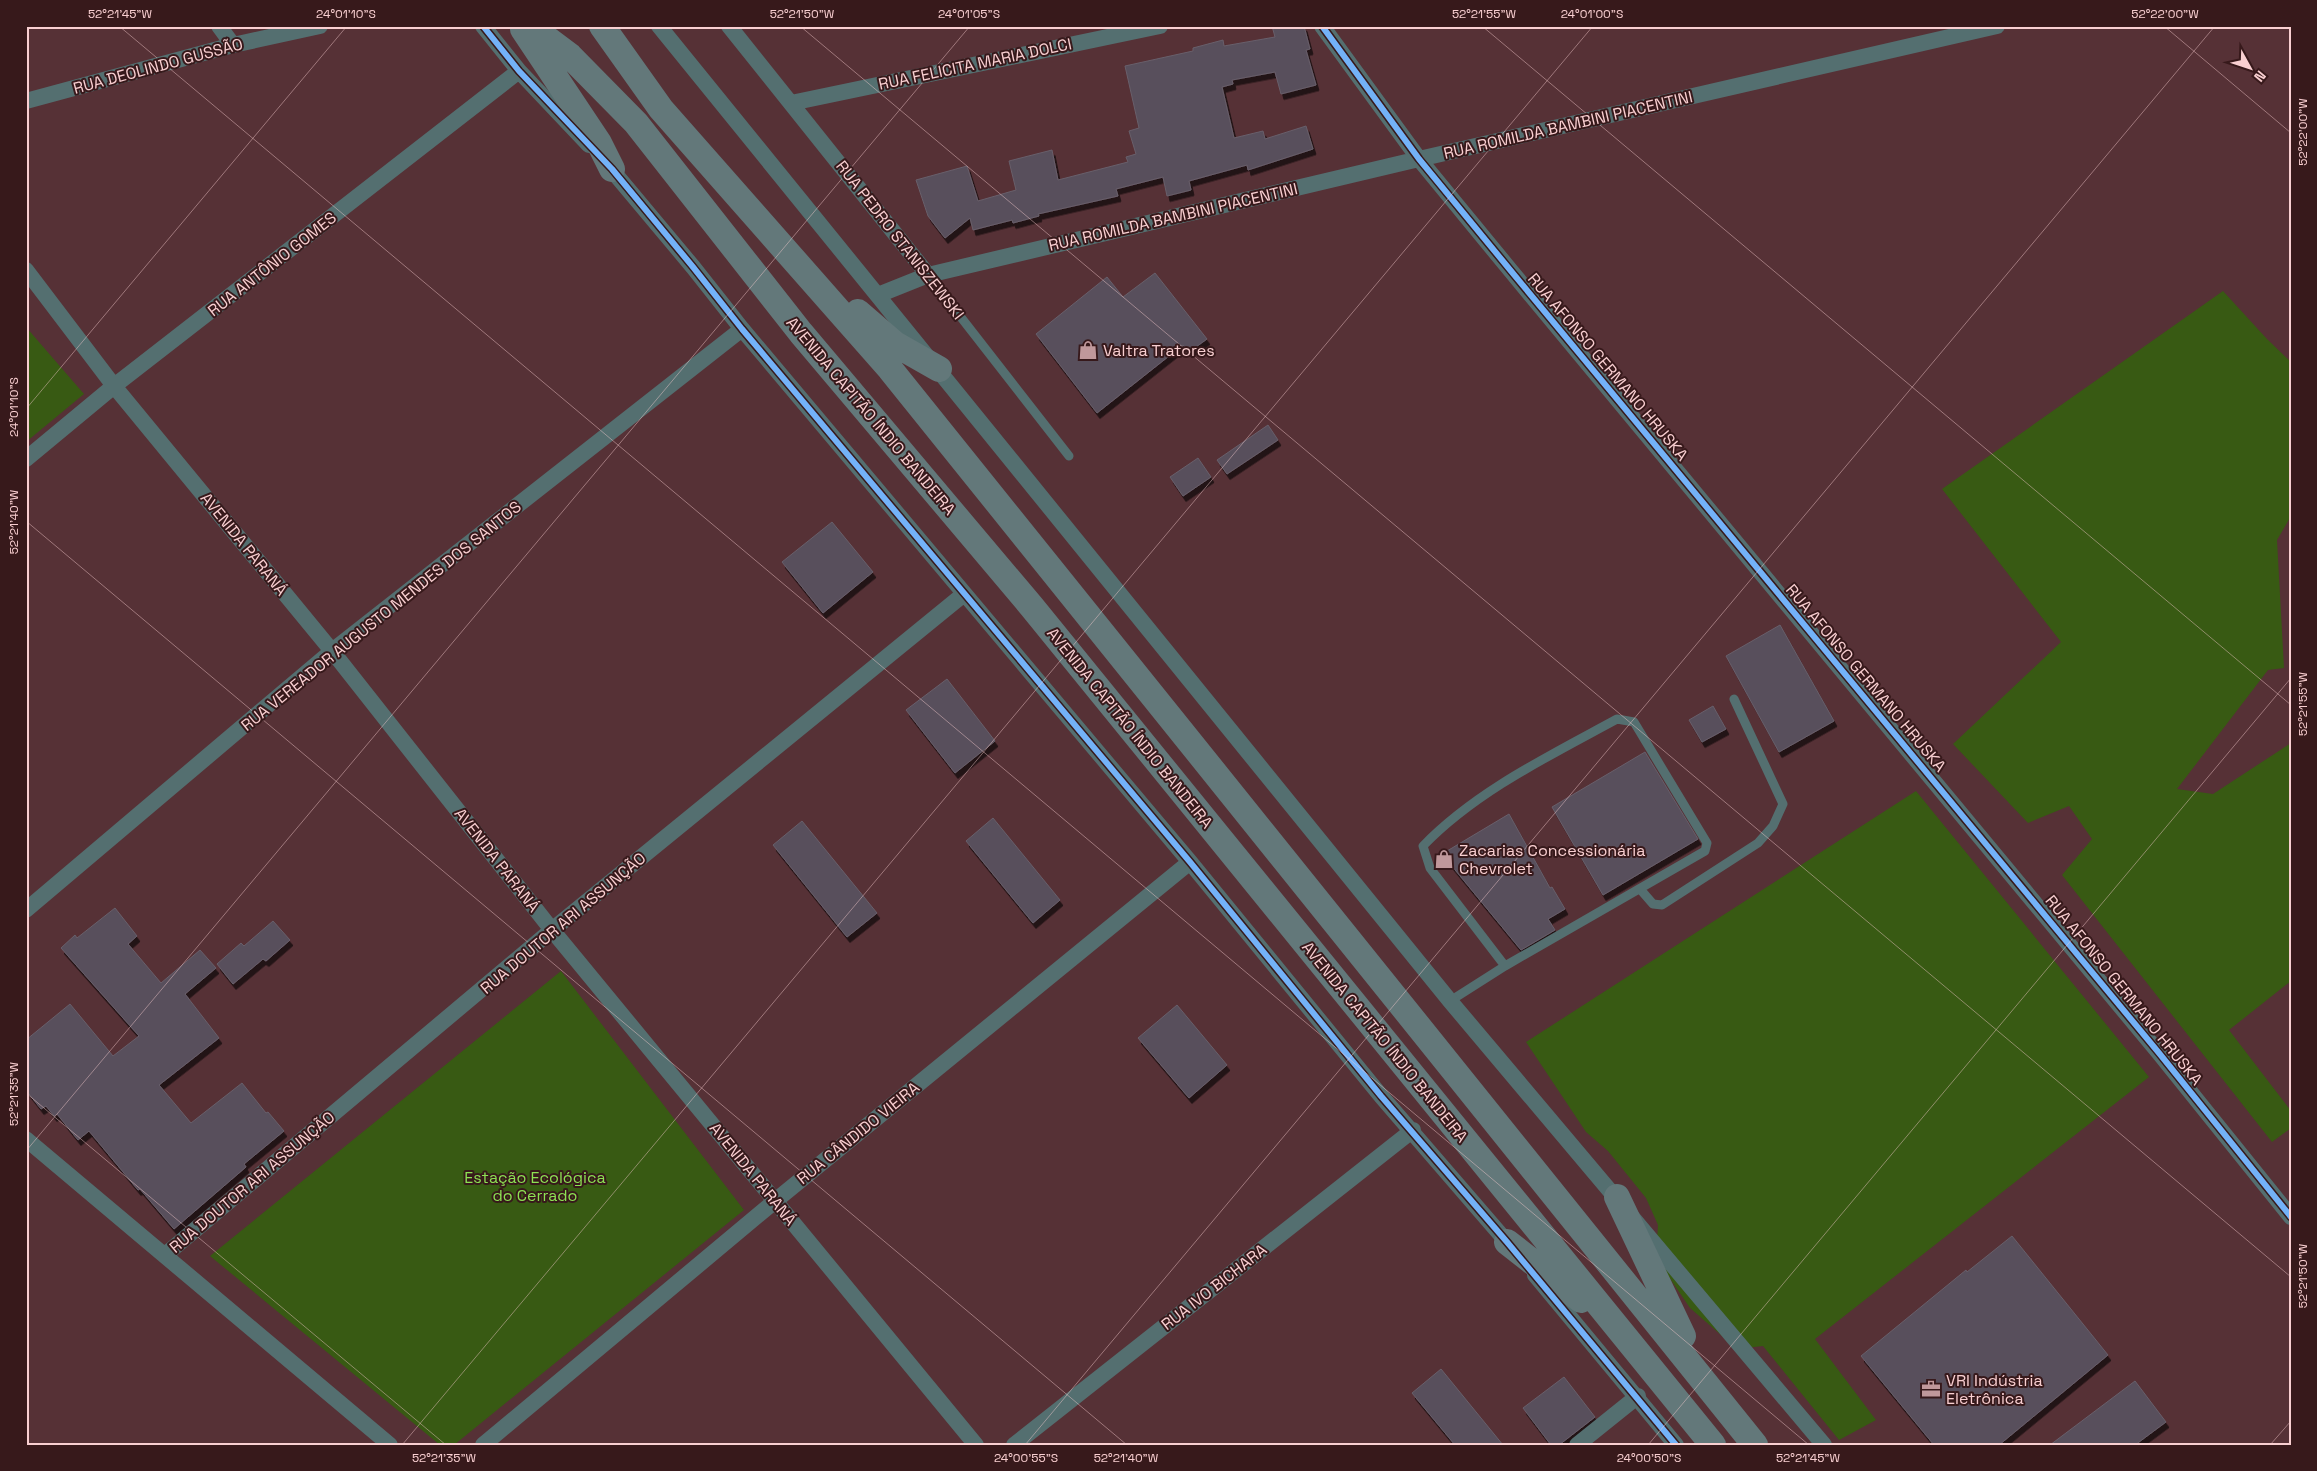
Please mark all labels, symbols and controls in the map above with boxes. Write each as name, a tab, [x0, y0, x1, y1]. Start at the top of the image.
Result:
text: 52°21'45"W	[88, 6, 152, 22]
text: 24°01'10"S	[316, 6, 376, 22]
text: 52°21'50"W	[770, 6, 835, 22]
text: 24°01'05"S	[938, 6, 1000, 22]
text: 52°21'55"W	[1452, 6, 1517, 22]
text: 24°01'00"S	[1561, 6, 1623, 22]
text: 52°22'00"W	[2131, 6, 2199, 22]
street label: RUA DEOLINDO GUSSÃO	[71, 33, 245, 99]
street label: RUA FELICITA MARIA DOLCI	[876, 33, 1074, 95]
north arrow	[2224, 42, 2274, 92]
text: N	[2250, 67, 2270, 86]
street label: RUA ROMILDA BAMBINI PIACENTINI	[1441, 86, 1695, 164]
text: 52°22'00"W	[2295, 98, 2311, 166]
street label: RUA PEDRO STANISZEWSKI	[831, 156, 969, 324]
street label: RUA ROMILDA BAMBINI PIACENTINI	[1046, 178, 1300, 256]
street label: RUA ANTÔNIO GOMES	[203, 207, 341, 321]
street label: RUA AFONSO GERMANO HRUSKA	[1523, 269, 1693, 465]
street label: AVENIDA CAPITÃO ÍNDIO BANDEIRA	[782, 313, 960, 519]
shop icon: Valtra Tratores	[1077, 339, 1099, 361]
place label: Valtra Tratores	[1103, 340, 1215, 361]
text: 24°01'10"S	[6, 377, 22, 437]
street label: AVENIDA PARANÁ	[196, 488, 292, 600]
text: 52°21'40"W	[6, 489, 22, 554]
street label: RUA VEREADOR AUGUSTO MENDES DOS SANTOS	[237, 496, 526, 736]
street label: RUA AFONSO GERMANO HRUSKA	[1781, 580, 1951, 776]
street label: AVENIDA CAPITÃO ÍNDIO BANDEIRA	[1042, 623, 1218, 833]
text: 52°21'55"W	[2295, 671, 2311, 736]
street label: AVENIDA PARANÁ	[450, 804, 544, 916]
place label: Zacarias Concessionária Chevrolet	[1459, 840, 1645, 879]
street label: RUA DOUTOR ARI ASSUNÇÃO	[476, 848, 650, 998]
shop icon: Zacarias Concessionária Chevrolet	[1433, 848, 1455, 870]
street label: RUA AFONSO GERMANO HRUSKA	[2041, 891, 2207, 1089]
street label: AVENIDA CAPITÃO ÍNDIO BANDEIRA	[1297, 937, 1473, 1147]
text: 52°21'35"W	[6, 1061, 22, 1126]
street label: RUA CÂNDIDO VIEIRA	[792, 1077, 924, 1189]
street label: RUA DOUTOR ARI ASSUNÇÃO	[165, 1107, 339, 1257]
street label: AVENIDA PARANÁ	[705, 1118, 801, 1230]
park label: Estação Ecológica do Cerrado	[464, 1167, 606, 1206]
street label: RUA IVO BICHARA	[1157, 1239, 1271, 1335]
text: 52°21'50"W	[2295, 1243, 2311, 1308]
place label: VRI Indústria Eletrônica	[1946, 1370, 2043, 1409]
office icon: VRI Indústria Eletrônica	[1920, 1378, 1942, 1400]
text: 52°21'35"W	[412, 1450, 477, 1466]
text: 24°00'55"S	[994, 1450, 1058, 1466]
text: 52°21'40"W	[1094, 1450, 1159, 1466]
text: 24°00'50"S	[1617, 1450, 1681, 1466]
text: 52°21'45"W	[1776, 1450, 1840, 1466]

